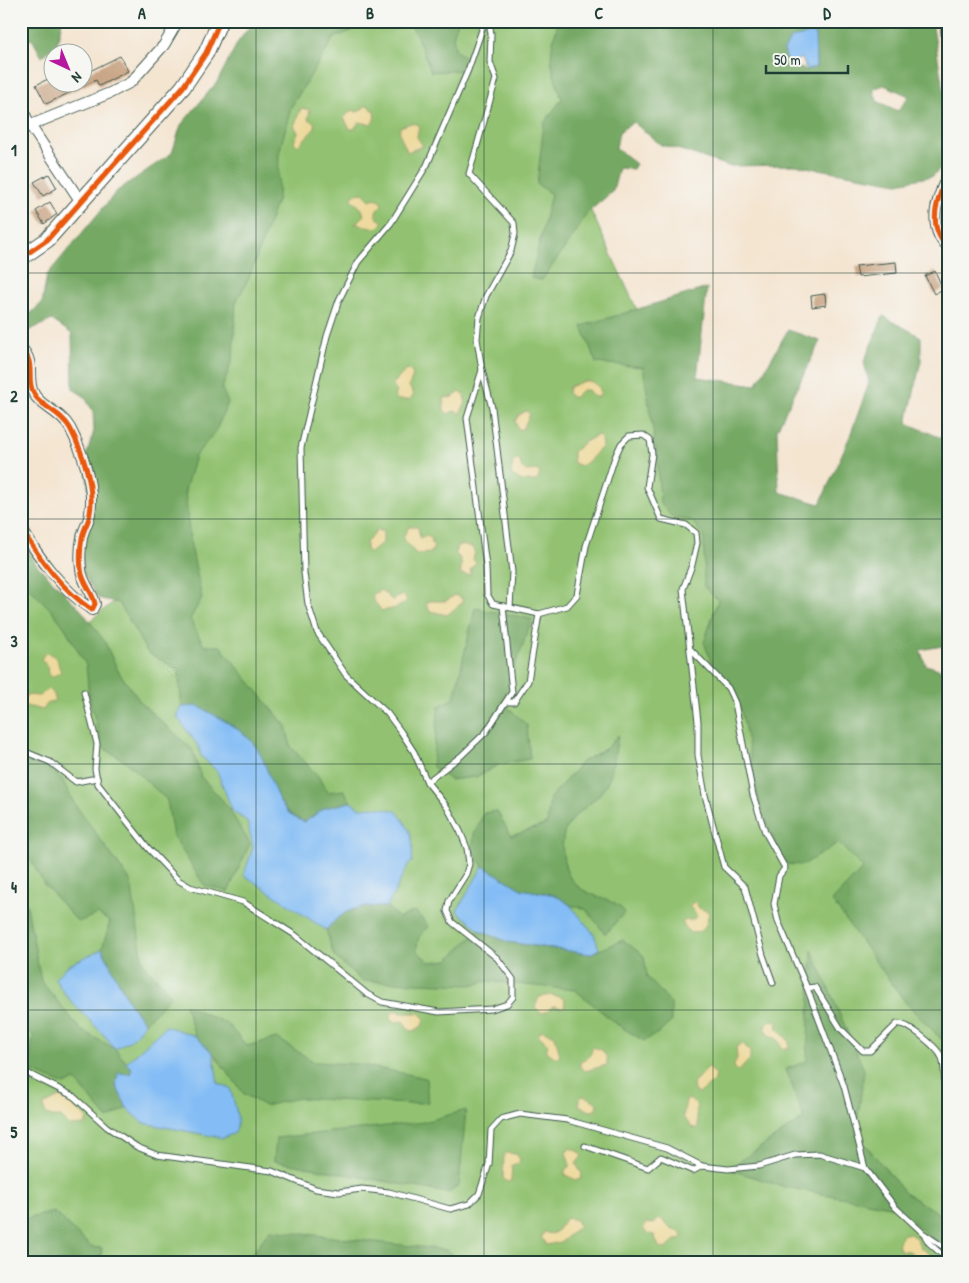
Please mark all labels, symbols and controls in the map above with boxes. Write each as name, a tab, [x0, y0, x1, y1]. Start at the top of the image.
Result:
text: A	[138, 2, 146, 24]
text: B	[366, 2, 374, 24]
text: C	[595, 2, 604, 24]
text: D	[823, 2, 831, 24]
north arrow	[42, 42, 92, 92]
scale bar	[766, 42, 849, 74]
text: 50 m	[774, 49, 801, 70]
text: N	[68, 68, 87, 88]
text: 1	[11, 139, 17, 161]
text: 2	[10, 385, 18, 407]
text: 3	[10, 630, 18, 652]
text: 4	[11, 876, 17, 898]
text: 5	[11, 1121, 18, 1143]

